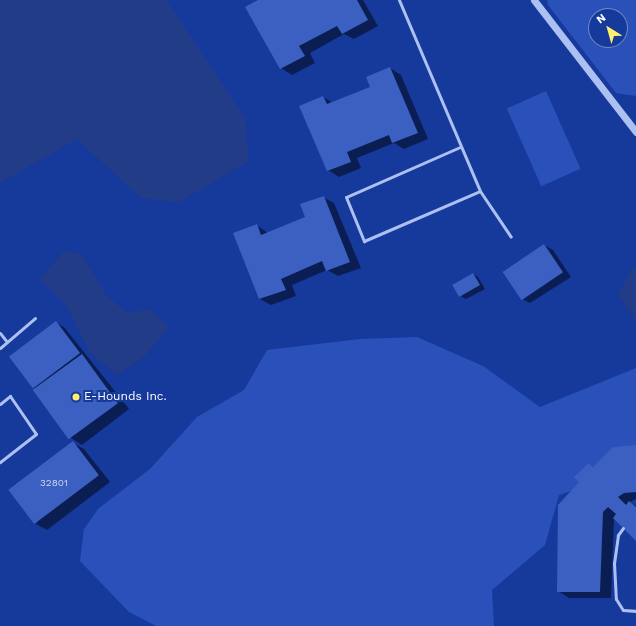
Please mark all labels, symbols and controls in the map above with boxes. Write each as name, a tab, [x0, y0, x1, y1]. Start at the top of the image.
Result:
north arrow	[588, 8, 628, 48]
text: N	[594, 11, 608, 26]
place label: E-Hounds Inc.	[84, 390, 167, 404]
marker: E-Hounds Inc.	[71, 392, 81, 402]
house number: 32801	[40, 477, 68, 489]

